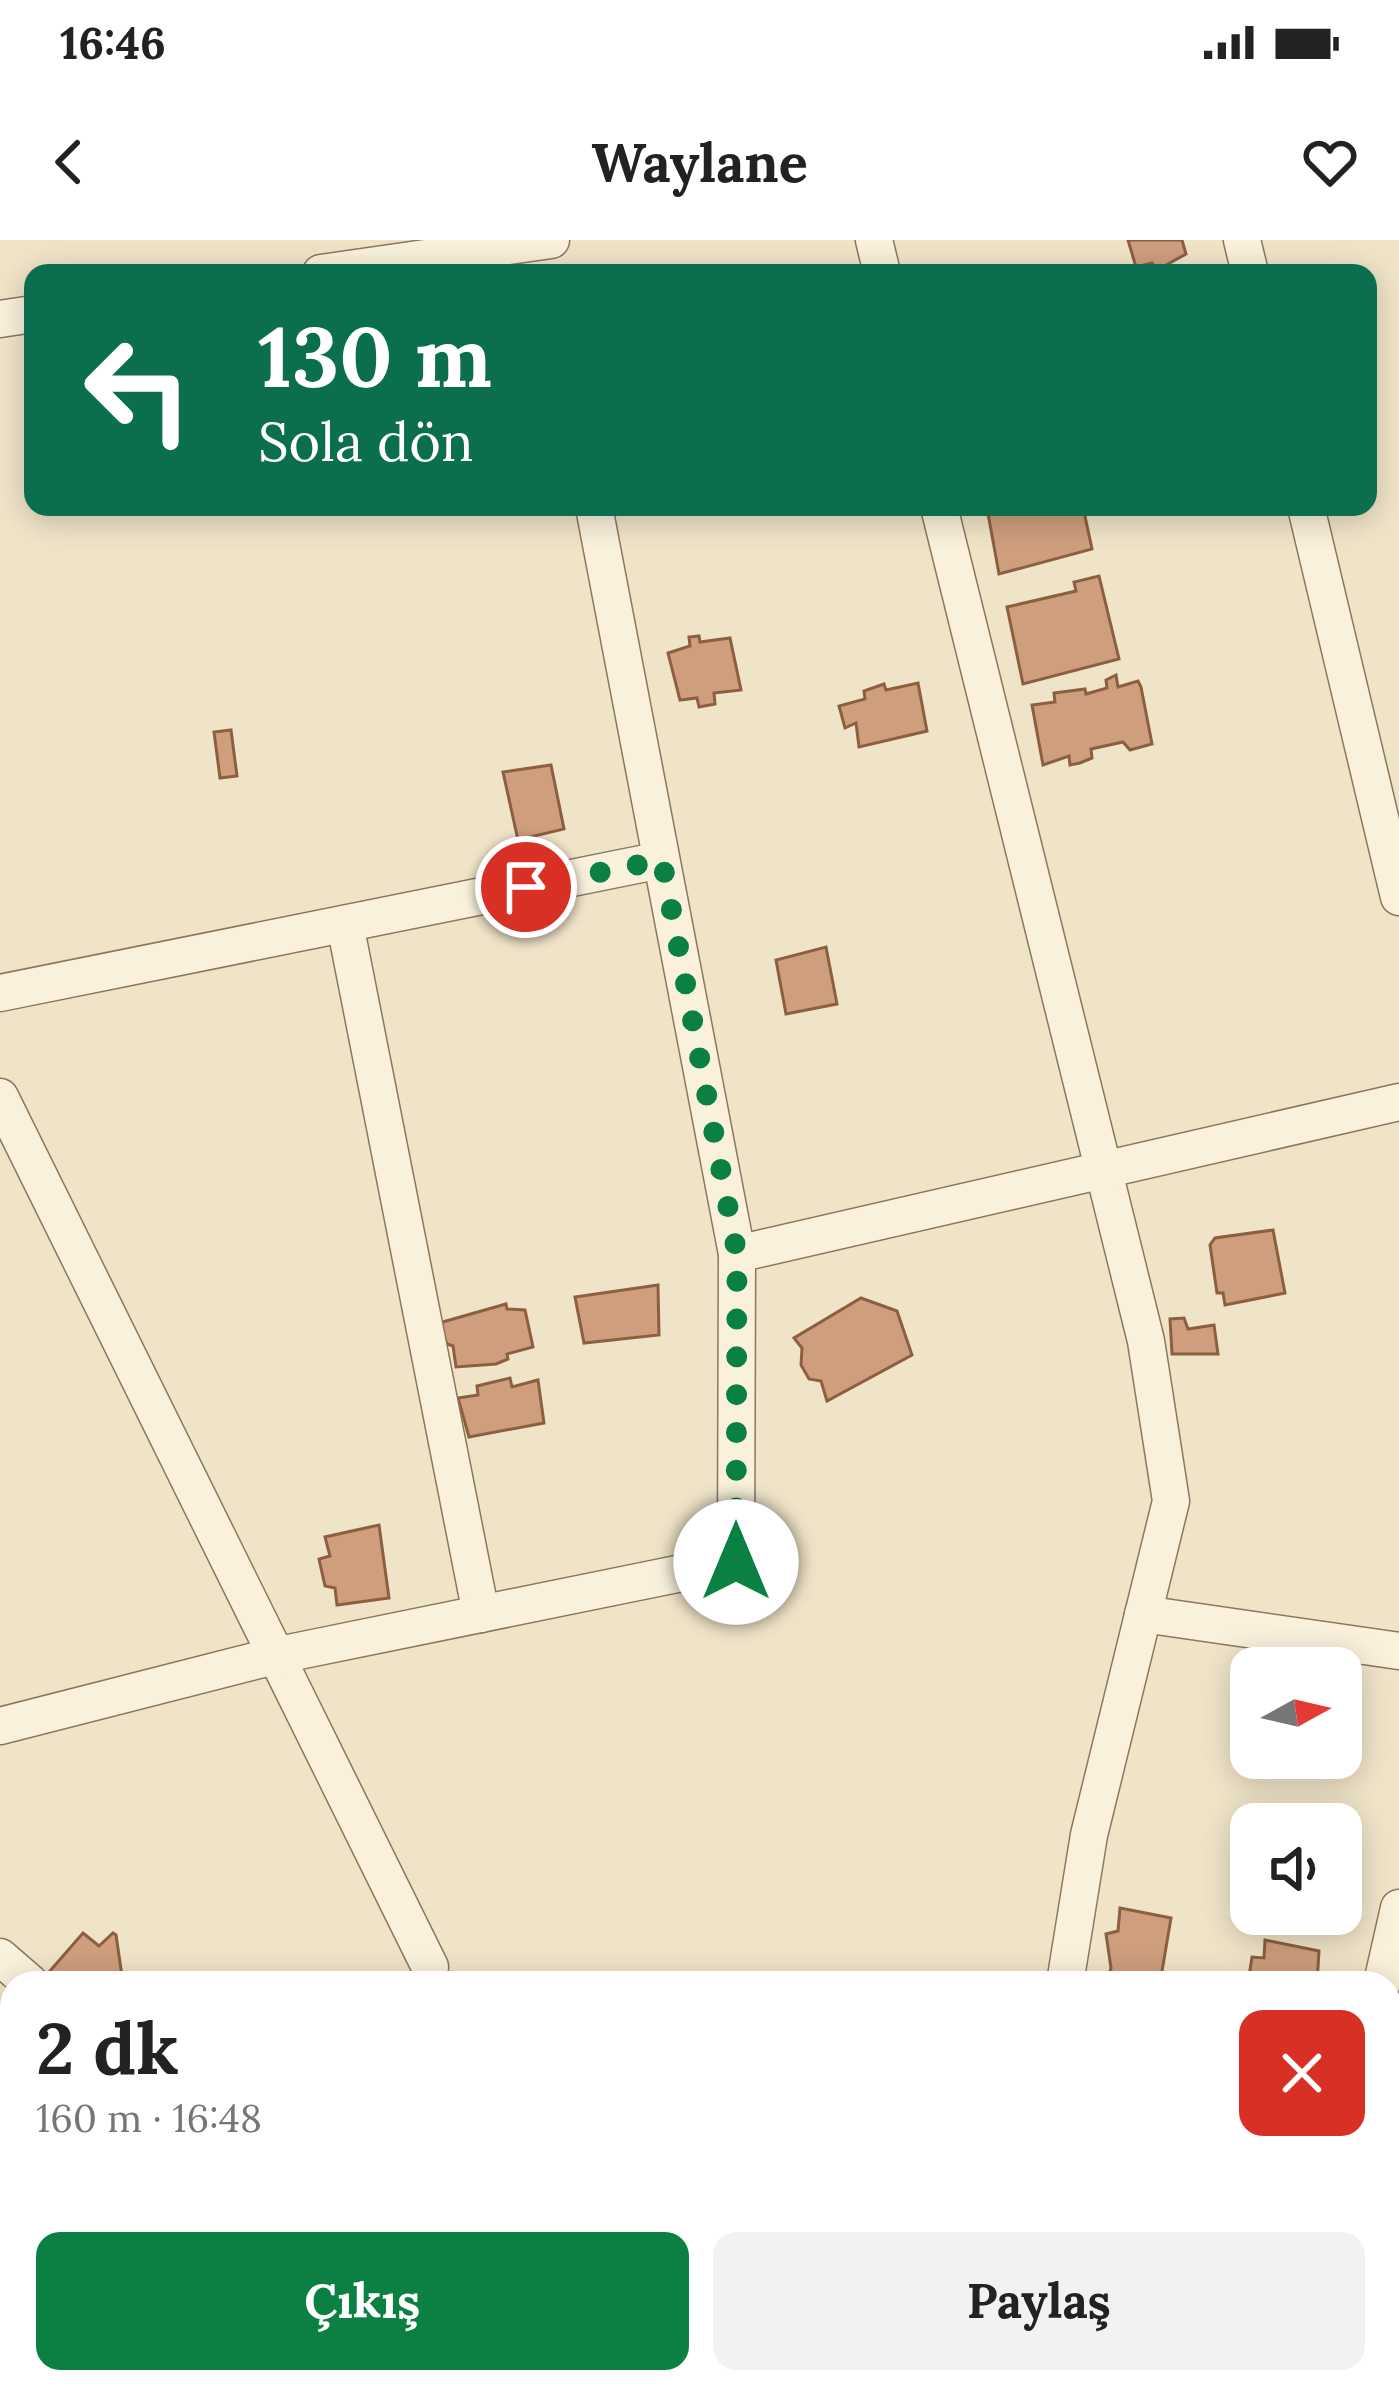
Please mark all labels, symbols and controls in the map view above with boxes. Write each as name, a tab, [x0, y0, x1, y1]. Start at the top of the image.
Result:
text: 16:46	[60, 14, 166, 71]
text: Waylane	[591, 128, 808, 197]
icon: back	[36, 129, 102, 195]
icon: heart	[1297, 129, 1363, 195]
text: 130 m	[258, 302, 492, 410]
icon: left	[60, 312, 216, 468]
text: Sola dön	[258, 407, 474, 476]
pin	[475, 836, 577, 938]
icon: arrive	[493, 854, 559, 920]
position arrow	[673, 1499, 799, 1625]
north arrow	[1230, 1647, 1362, 1779]
map controls	[1230, 1647, 1362, 1935]
button: sound	[1230, 1803, 1362, 1935]
text: 2 dk	[36, 2002, 179, 2094]
button: close	[1239, 2010, 1365, 2136]
text: 160 m · 16:48	[36, 2093, 262, 2143]
button: Çıkış	[36, 2232, 689, 2370]
button: Paylaş	[713, 2232, 1365, 2370]

